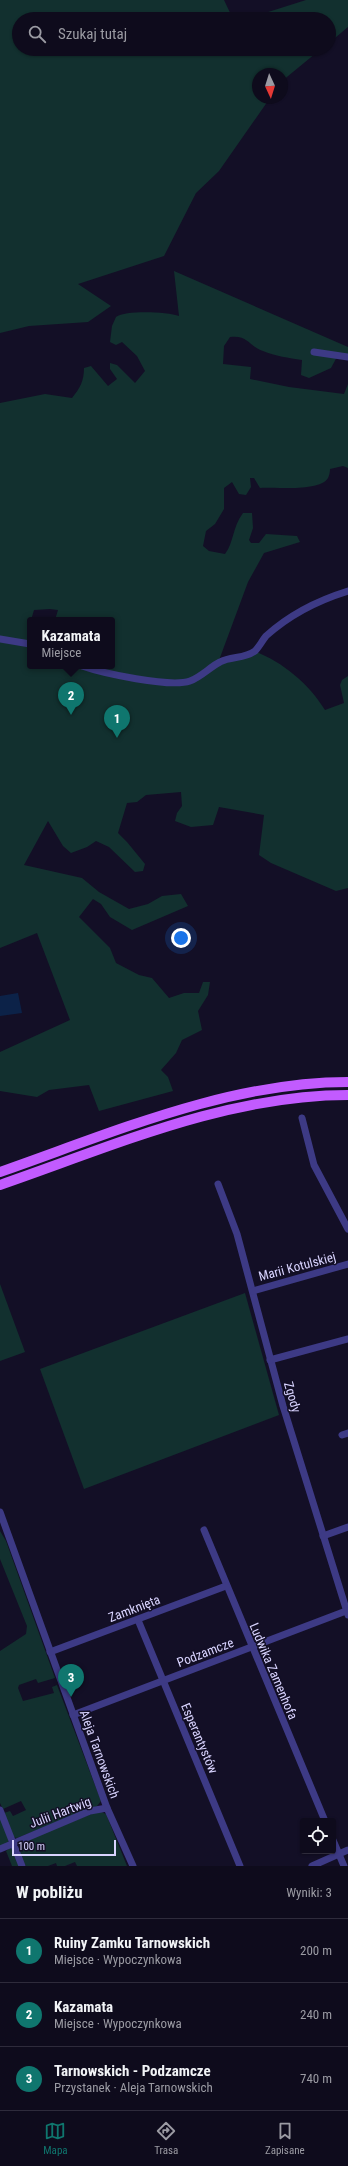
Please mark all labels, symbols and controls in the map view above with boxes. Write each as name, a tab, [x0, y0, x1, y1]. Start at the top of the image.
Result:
search box	[12, 12, 336, 56]
icon: search	[26, 23, 48, 45]
text: Szukaj tutaj	[58, 25, 127, 43]
north arrow	[252, 68, 288, 104]
popup	[27, 617, 115, 669]
text: Kazamata	[41, 627, 101, 645]
text: Miejsce	[41, 645, 81, 660]
pin: 2	[58, 682, 84, 715]
pin: 1	[104, 705, 130, 738]
your location	[171, 928, 191, 948]
street label: Marii Kotulskiej	[257, 1249, 337, 1284]
street label: Zgody	[281, 1380, 304, 1415]
street label: Zamknięta	[106, 1592, 162, 1625]
street label: Ludwika Zamenhofa	[246, 1621, 301, 1722]
street label: Podzamcze	[175, 1635, 236, 1670]
pin: 3	[58, 1664, 84, 1697]
street label: Esperantystów	[178, 1701, 221, 1776]
street label: Aleja Tarnowskich	[77, 1708, 122, 1800]
street label: Julii Hartwig	[27, 1794, 93, 1831]
map controls	[300, 1818, 336, 1854]
button: locate	[300, 1818, 336, 1854]
scale bar	[12, 1838, 116, 1857]
text: 100 m	[18, 1840, 45, 1853]
text: W pobliżu	[16, 1882, 83, 1902]
text: Wyniki: 3	[286, 1885, 332, 1900]
text: Ruiny Zamku Tarnowskich	[54, 1934, 210, 1952]
text: 1	[26, 1943, 32, 1958]
text: 200 m	[300, 1943, 332, 1958]
text: Miejsce · Wypoczynkowa	[54, 1952, 182, 1967]
text: Kazamata	[54, 1998, 113, 2016]
text: 2	[26, 2007, 32, 2022]
text: 240 m	[300, 2007, 332, 2022]
text: Miejsce · Wypoczynkowa	[54, 2016, 182, 2031]
text: Tarnowskich - Podzamcze	[54, 2062, 211, 2080]
text: 3	[26, 2071, 32, 2086]
text: 740 m	[300, 2071, 332, 2086]
text: Przystanek · Aleja Tarnowskich	[54, 2080, 213, 2095]
tab: Mapa	[43, 2120, 68, 2157]
tab: Trasa	[154, 2120, 178, 2157]
tab: Zapisane	[265, 2120, 305, 2157]

